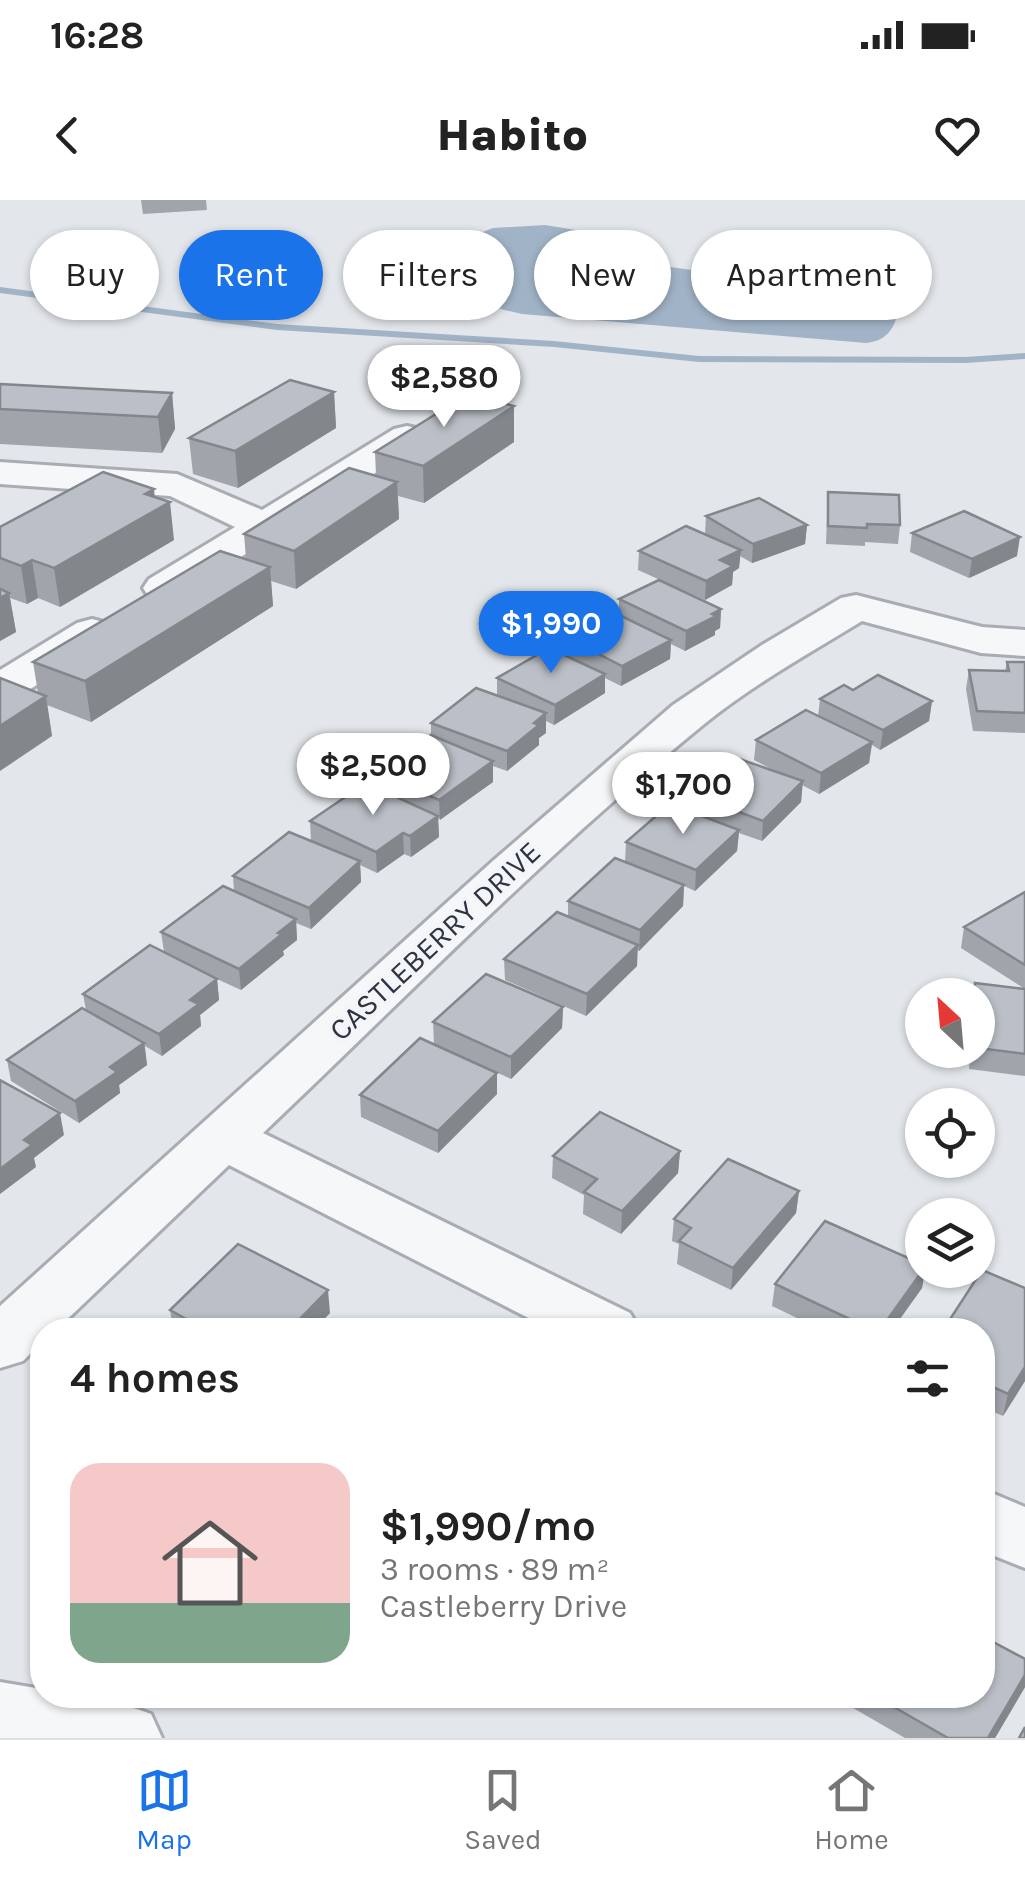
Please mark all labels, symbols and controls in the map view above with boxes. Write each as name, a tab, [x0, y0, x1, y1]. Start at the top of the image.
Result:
text: 16:28	[50, 13, 144, 58]
icon: back	[40, 108, 95, 163]
icon: heart	[930, 108, 985, 163]
text: Habito	[437, 109, 588, 161]
chip: Buy	[30, 230, 159, 320]
chip: Rent	[179, 230, 323, 320]
chip: Filters	[343, 230, 514, 320]
chip: New	[534, 230, 671, 320]
chip: Apartment	[691, 230, 932, 320]
pin: $2,580	[363, 345, 525, 430]
text: $2,580	[389, 359, 499, 396]
pin: $1,990	[470, 591, 632, 676]
text: $1,990	[501, 605, 601, 642]
pin: $2,500	[292, 733, 454, 818]
text: $2,500	[319, 747, 427, 784]
pin: $1,700	[602, 752, 764, 837]
text: $1,700	[634, 766, 732, 803]
street label: CASTLEBERRY DRIVE	[322, 834, 548, 1048]
north arrow	[905, 978, 995, 1068]
map controls	[905, 978, 995, 1288]
button: locate	[905, 1088, 995, 1178]
button: layers	[905, 1198, 995, 1288]
icon: filters	[900, 1351, 955, 1406]
text: 4 homes	[70, 1353, 240, 1403]
text: $1,990/mo	[380, 1501, 596, 1551]
icon: home	[150, 1503, 270, 1623]
text: 3 rooms · 89 m²	[380, 1551, 609, 1588]
text: Castleberry Drive	[380, 1588, 627, 1625]
tab: Map	[136, 1763, 192, 1856]
tab: Saved	[464, 1763, 542, 1856]
tab: Home	[814, 1763, 889, 1856]

